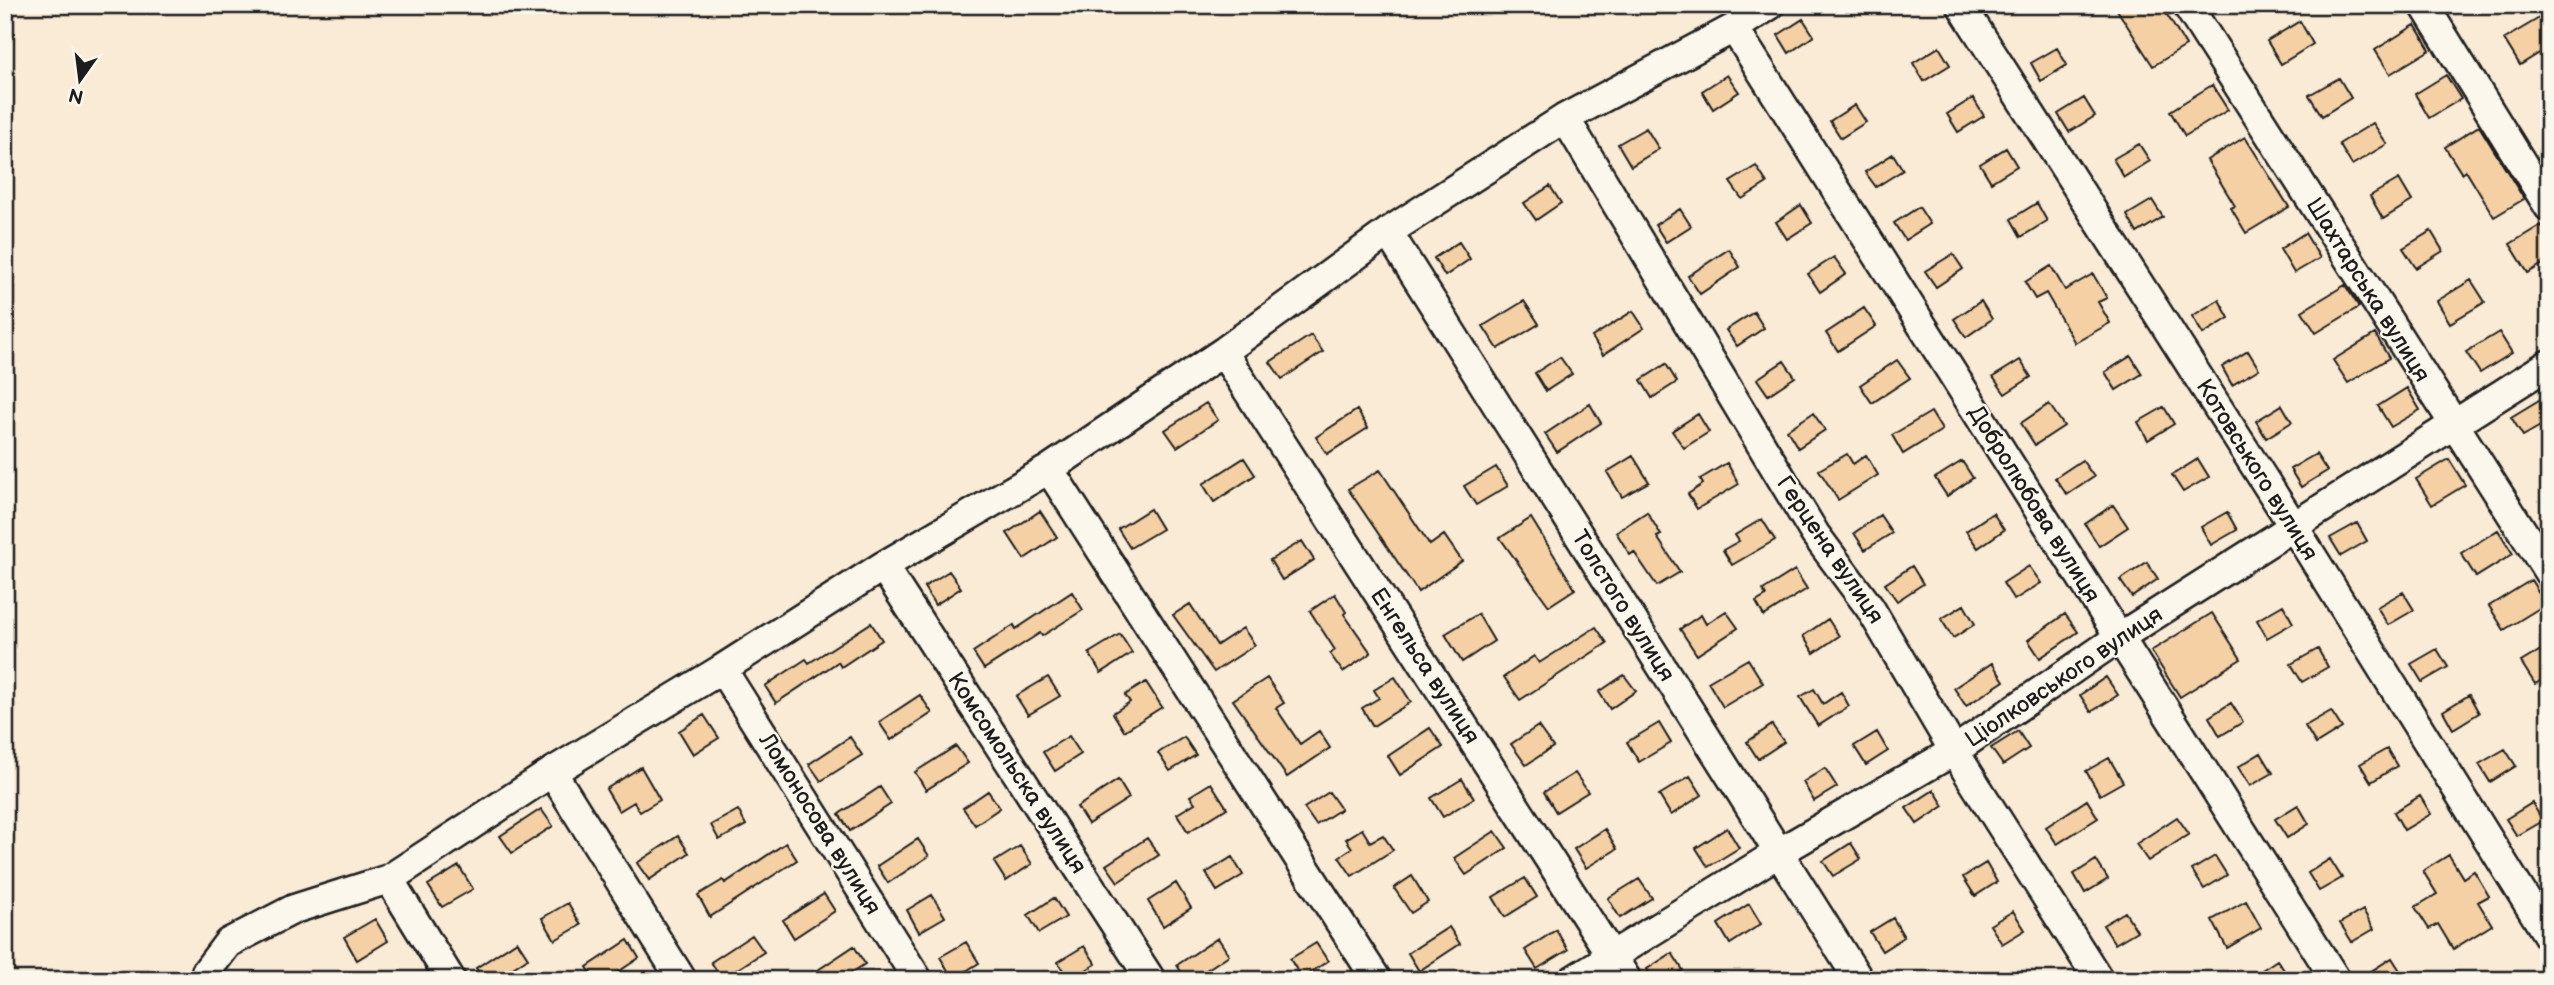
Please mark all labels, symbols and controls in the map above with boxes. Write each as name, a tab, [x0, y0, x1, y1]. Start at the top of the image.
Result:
north arrow	[46, 46, 116, 116]
text: N	[67, 82, 86, 108]
street label: Шахтарська вулиця	[2300, 193, 2436, 387]
street label: Котовського вулиця	[2190, 374, 2324, 566]
street label: Добролюбова вулиця	[1962, 400, 2106, 608]
street label: Герцена вулиця	[1770, 471, 1890, 629]
street label: Толстого вулиця	[1565, 525, 1681, 687]
street label: Енгельса вулиця	[1364, 583, 1486, 749]
street label: Ціолковського вулиця	[1960, 601, 2168, 753]
street label: Комсомольска вулиця	[941, 667, 1093, 879]
street label: Ломоносова вулиця	[752, 727, 887, 920]

